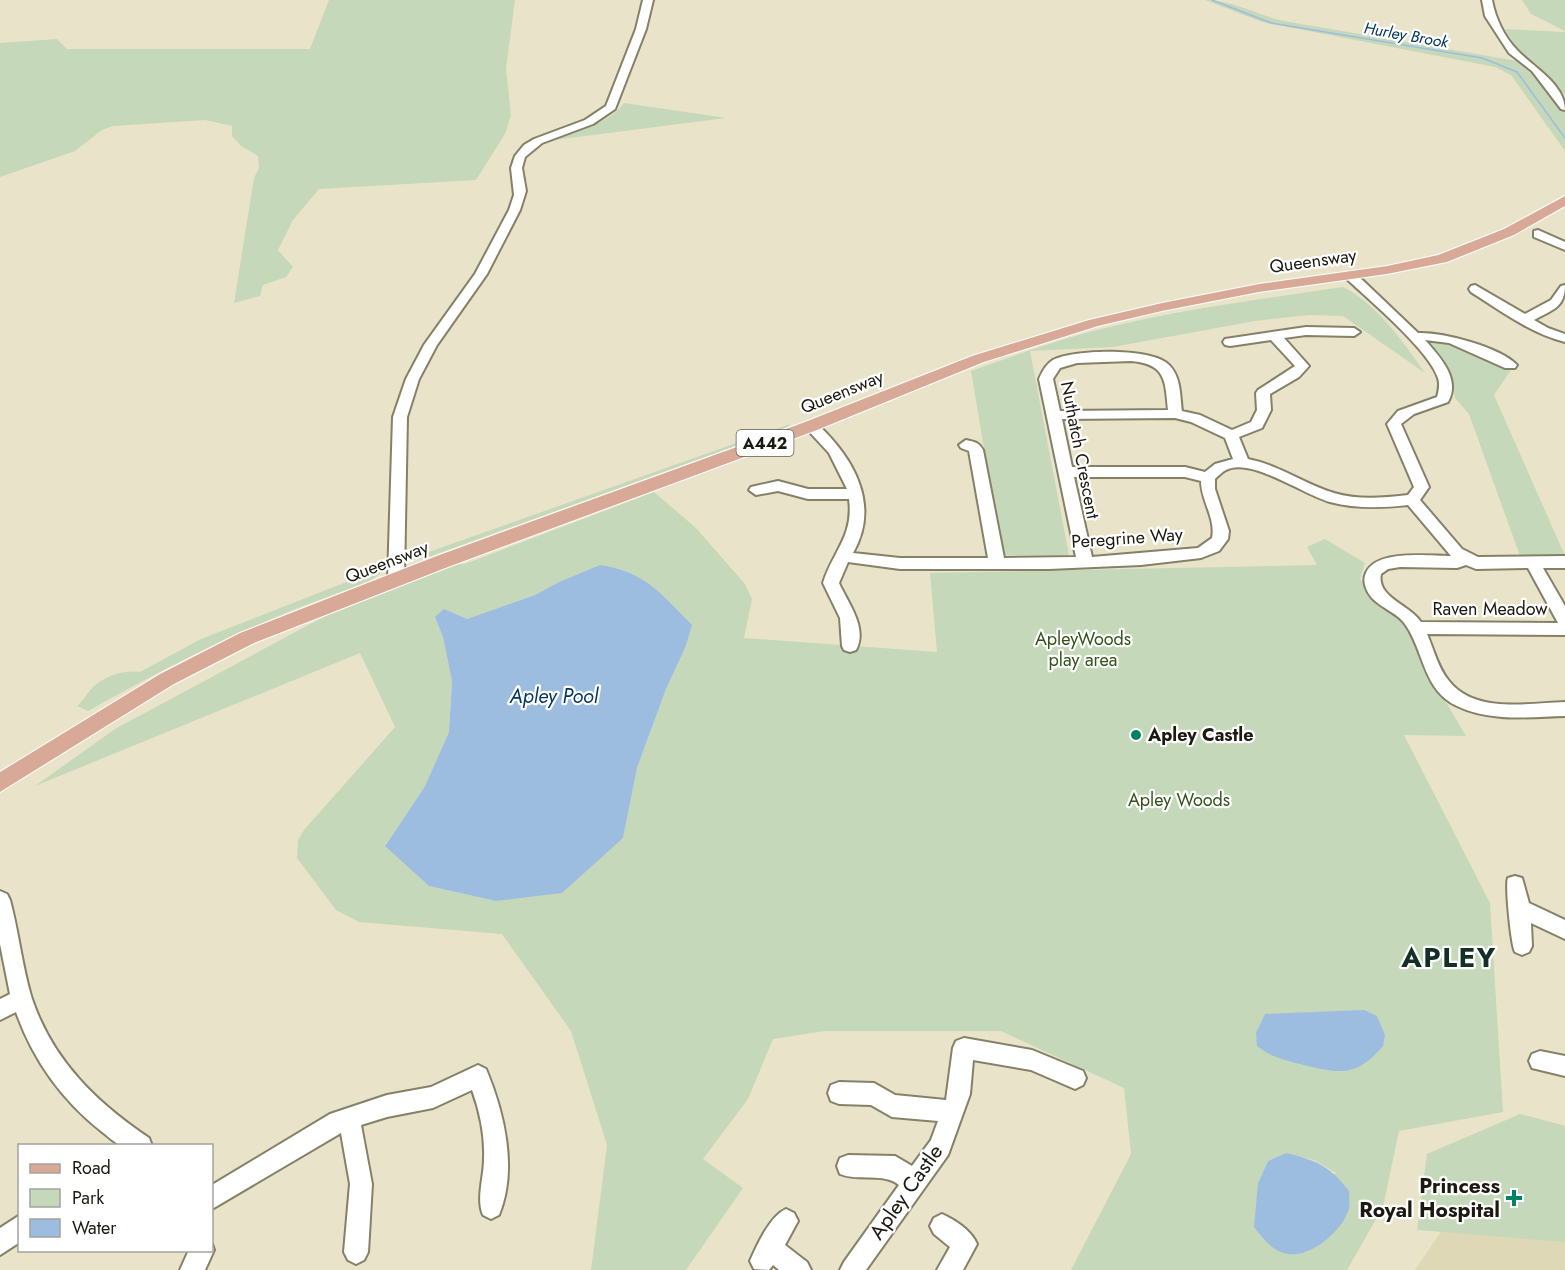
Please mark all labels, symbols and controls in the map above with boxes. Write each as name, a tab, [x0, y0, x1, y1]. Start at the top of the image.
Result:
water label: Hurley Brook	[1362, 16, 1451, 54]
street label: Queensway	[1268, 242, 1358, 280]
street label: Queensway	[797, 364, 888, 420]
street label: Nuthatch Crescent	[1054, 379, 1106, 522]
road number: A442	[736, 430, 794, 456]
street label: Peregrine Way	[1070, 521, 1184, 555]
street label: Queensway	[341, 534, 433, 590]
street label: Raven Meadow	[1433, 596, 1548, 622]
park label: ApleyWoods play area	[1035, 626, 1131, 673]
water label: Apley Pool	[509, 682, 600, 711]
place label: Apley Castle	[1147, 722, 1253, 748]
marker: Apley Castle	[1129, 728, 1143, 742]
park label: Apley Woods	[1128, 787, 1230, 813]
district label: APLEY	[1400, 937, 1497, 978]
street label: Apley Castle	[862, 1138, 950, 1246]
legend	[18, 1144, 213, 1252]
text: Road	[72, 1155, 111, 1181]
place label: Princess Royal Hospital	[1359, 1171, 1500, 1225]
text: Park	[72, 1185, 104, 1211]
marker: Princess Royal Hospital	[1505, 1189, 1523, 1207]
text: Water	[72, 1215, 117, 1241]

